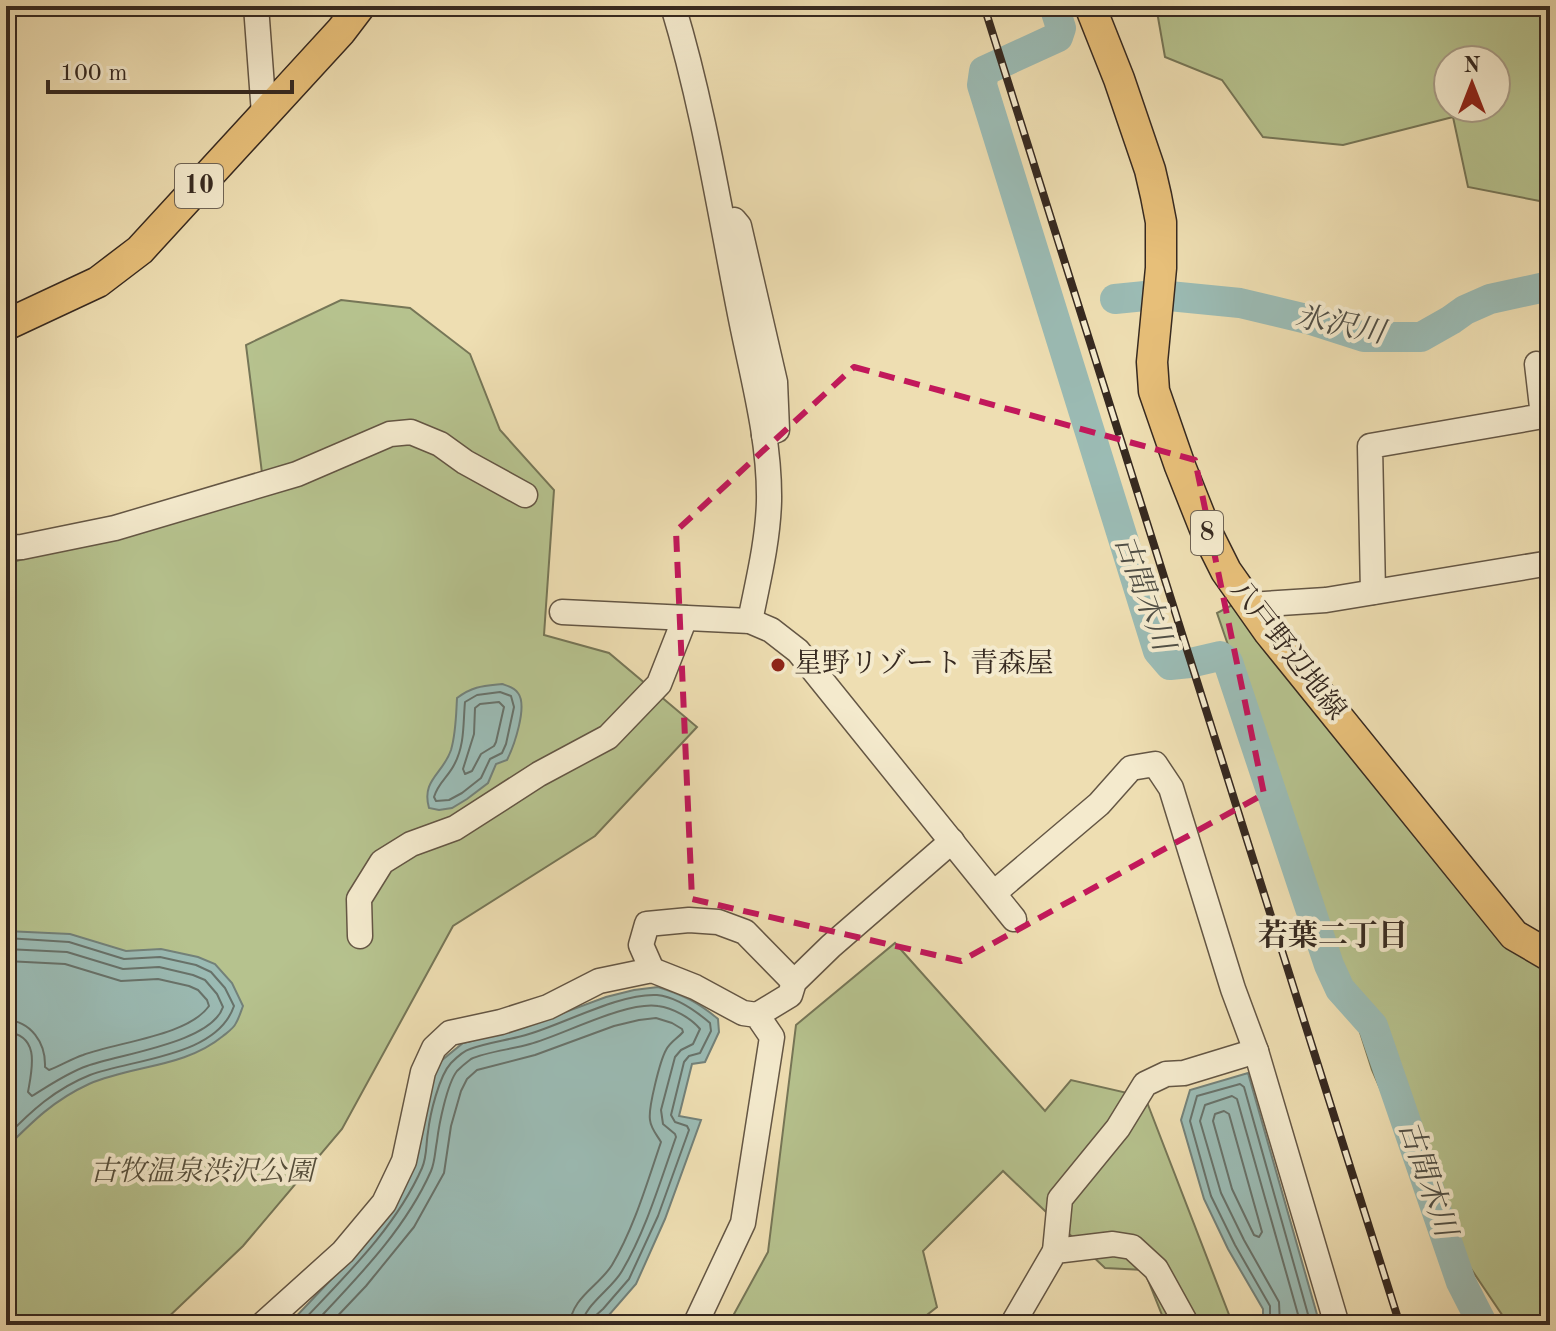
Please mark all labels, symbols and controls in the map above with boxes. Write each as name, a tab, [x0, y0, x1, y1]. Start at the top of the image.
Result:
scale bar	[48, 44, 292, 94]
north arrow	[1432, 44, 1512, 124]
text: N	[1464, 55, 1481, 77]
text: 100 m	[60, 62, 128, 86]
road number: 10	[175, 164, 223, 208]
water label: 氷沢川	[1293, 300, 1391, 350]
road number: 8	[1191, 511, 1223, 555]
water label: 古間木川	[1108, 530, 1181, 657]
street label: 八戸野辺地線	[1224, 574, 1352, 726]
place label: 星野リゾート 青森屋	[794, 648, 1054, 679]
marker: 星野リゾート 青森屋	[769, 656, 787, 674]
district label: 若葉二丁目	[1258, 919, 1408, 952]
water label: 古間木川	[1392, 1116, 1464, 1243]
park label: 古牧温泉渋沢公園	[90, 1156, 318, 1187]

